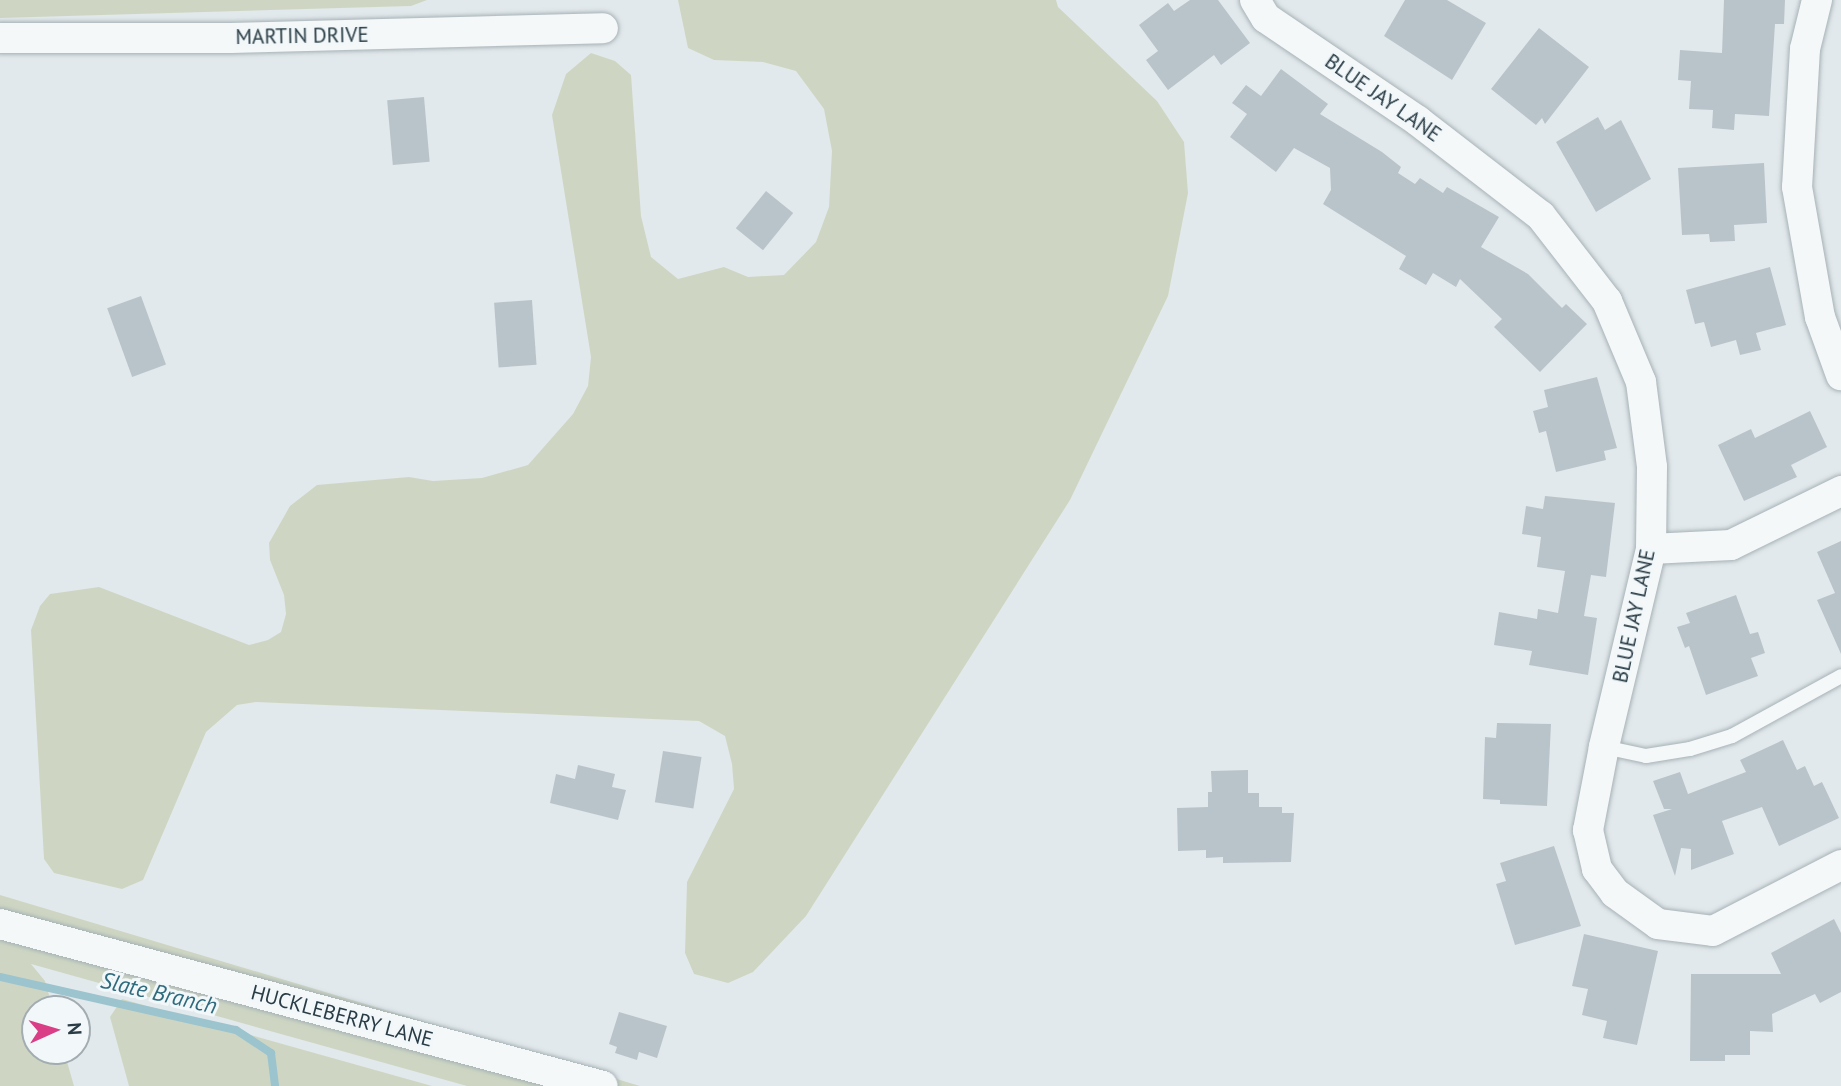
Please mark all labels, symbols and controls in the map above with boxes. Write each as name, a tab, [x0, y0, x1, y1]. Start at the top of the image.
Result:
street label: MARTIN DRIVE	[235, 22, 369, 50]
street label: BLUE JAY LANE	[1320, 48, 1446, 148]
street label: BLUE JAY LANE	[1607, 547, 1661, 685]
water label: Slate Branch	[98, 966, 220, 1020]
street label: HUCKLEBERRY LANE	[248, 980, 436, 1052]
north arrow	[21, 995, 91, 1065]
text: N	[63, 1022, 87, 1036]

